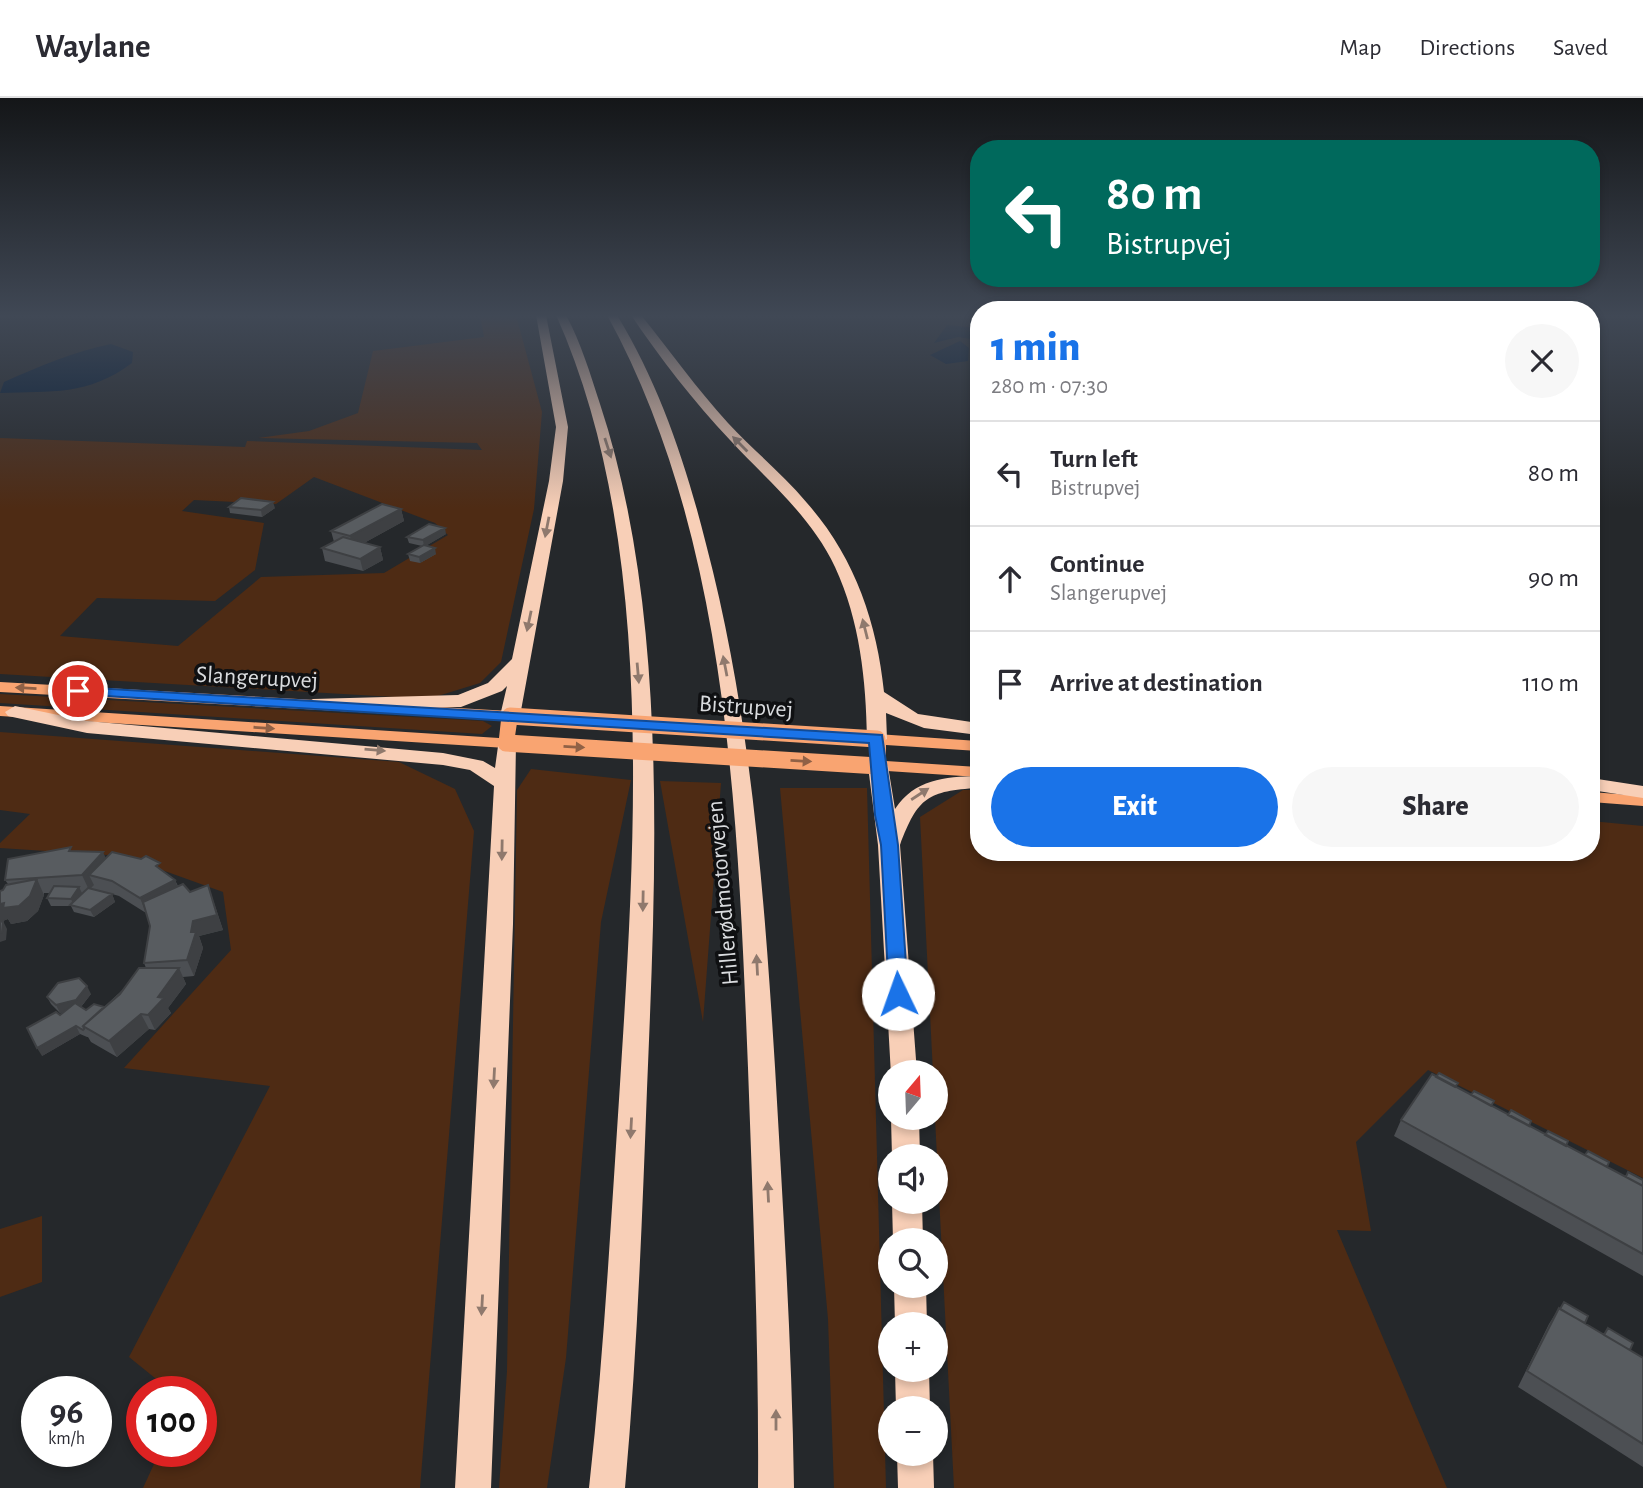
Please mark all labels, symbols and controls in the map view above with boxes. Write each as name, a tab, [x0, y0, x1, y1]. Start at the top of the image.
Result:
text: Waylane	[35, 31, 151, 64]
text: Map	[1339, 36, 1381, 60]
text: Directions	[1419, 36, 1515, 60]
text: Saved	[1553, 36, 1608, 60]
icon: left	[991, 168, 1082, 259]
text: 80 m	[1106, 170, 1203, 219]
text: Bistrupvej	[1106, 228, 1232, 260]
button: close	[1505, 324, 1579, 398]
text: 1 min	[991, 326, 1080, 368]
text: 280 m · 07:30	[991, 375, 1108, 398]
one-way arrow	[732, 435, 749, 452]
one-way arrow	[603, 438, 613, 459]
text: Turn left	[1050, 446, 1138, 472]
icon: left	[991, 455, 1029, 493]
text: 80 m	[1528, 460, 1579, 486]
text: Bistrupvej	[1050, 477, 1140, 500]
one-way arrow	[542, 516, 553, 538]
text: Continue	[1050, 551, 1145, 577]
icon: ahead	[991, 560, 1029, 598]
text: 90 m	[1528, 565, 1579, 591]
text: Slangerupvej	[1050, 582, 1167, 605]
one-way arrow	[524, 610, 535, 632]
one-way arrow	[859, 617, 870, 639]
one-way arrow	[719, 655, 730, 677]
pin	[48, 661, 108, 721]
street label: Slangerupvej	[195, 663, 319, 693]
one-way arrow	[633, 663, 644, 685]
icon: arrive	[991, 665, 1029, 703]
text: Arrive at destination	[1050, 670, 1263, 696]
text: 110 m	[1522, 670, 1579, 696]
icon: arrive	[59, 672, 97, 710]
one-way arrow	[15, 683, 37, 694]
street label: Bistrupvej	[698, 692, 794, 722]
one-way arrow	[253, 722, 275, 733]
one-way arrow	[563, 742, 585, 753]
one-way arrow	[364, 745, 386, 756]
one-way arrow	[790, 756, 812, 767]
button: Exit	[991, 767, 1278, 847]
button: Share	[1292, 767, 1579, 847]
one-way arrow	[910, 787, 930, 800]
street label: Hillerødmotorvejen	[703, 799, 743, 986]
one-way arrow	[496, 840, 508, 862]
one-way arrow	[637, 890, 649, 912]
one-way arrow	[751, 954, 762, 976]
position arrow	[861, 957, 935, 1031]
north arrow	[878, 1060, 948, 1130]
map controls	[878, 1060, 948, 1466]
one-way arrow	[488, 1067, 499, 1089]
one-way arrow	[626, 1117, 637, 1139]
button: sound	[878, 1144, 948, 1214]
one-way arrow	[762, 1181, 773, 1203]
button: search	[878, 1228, 948, 1298]
one-way arrow	[476, 1294, 487, 1316]
button: +	[878, 1312, 948, 1382]
speed limit sign: 100	[126, 1376, 217, 1467]
text: 96	[50, 1395, 83, 1430]
button: −	[878, 1396, 948, 1466]
one-way arrow	[770, 1409, 782, 1431]
text: km/h	[48, 1430, 85, 1448]

